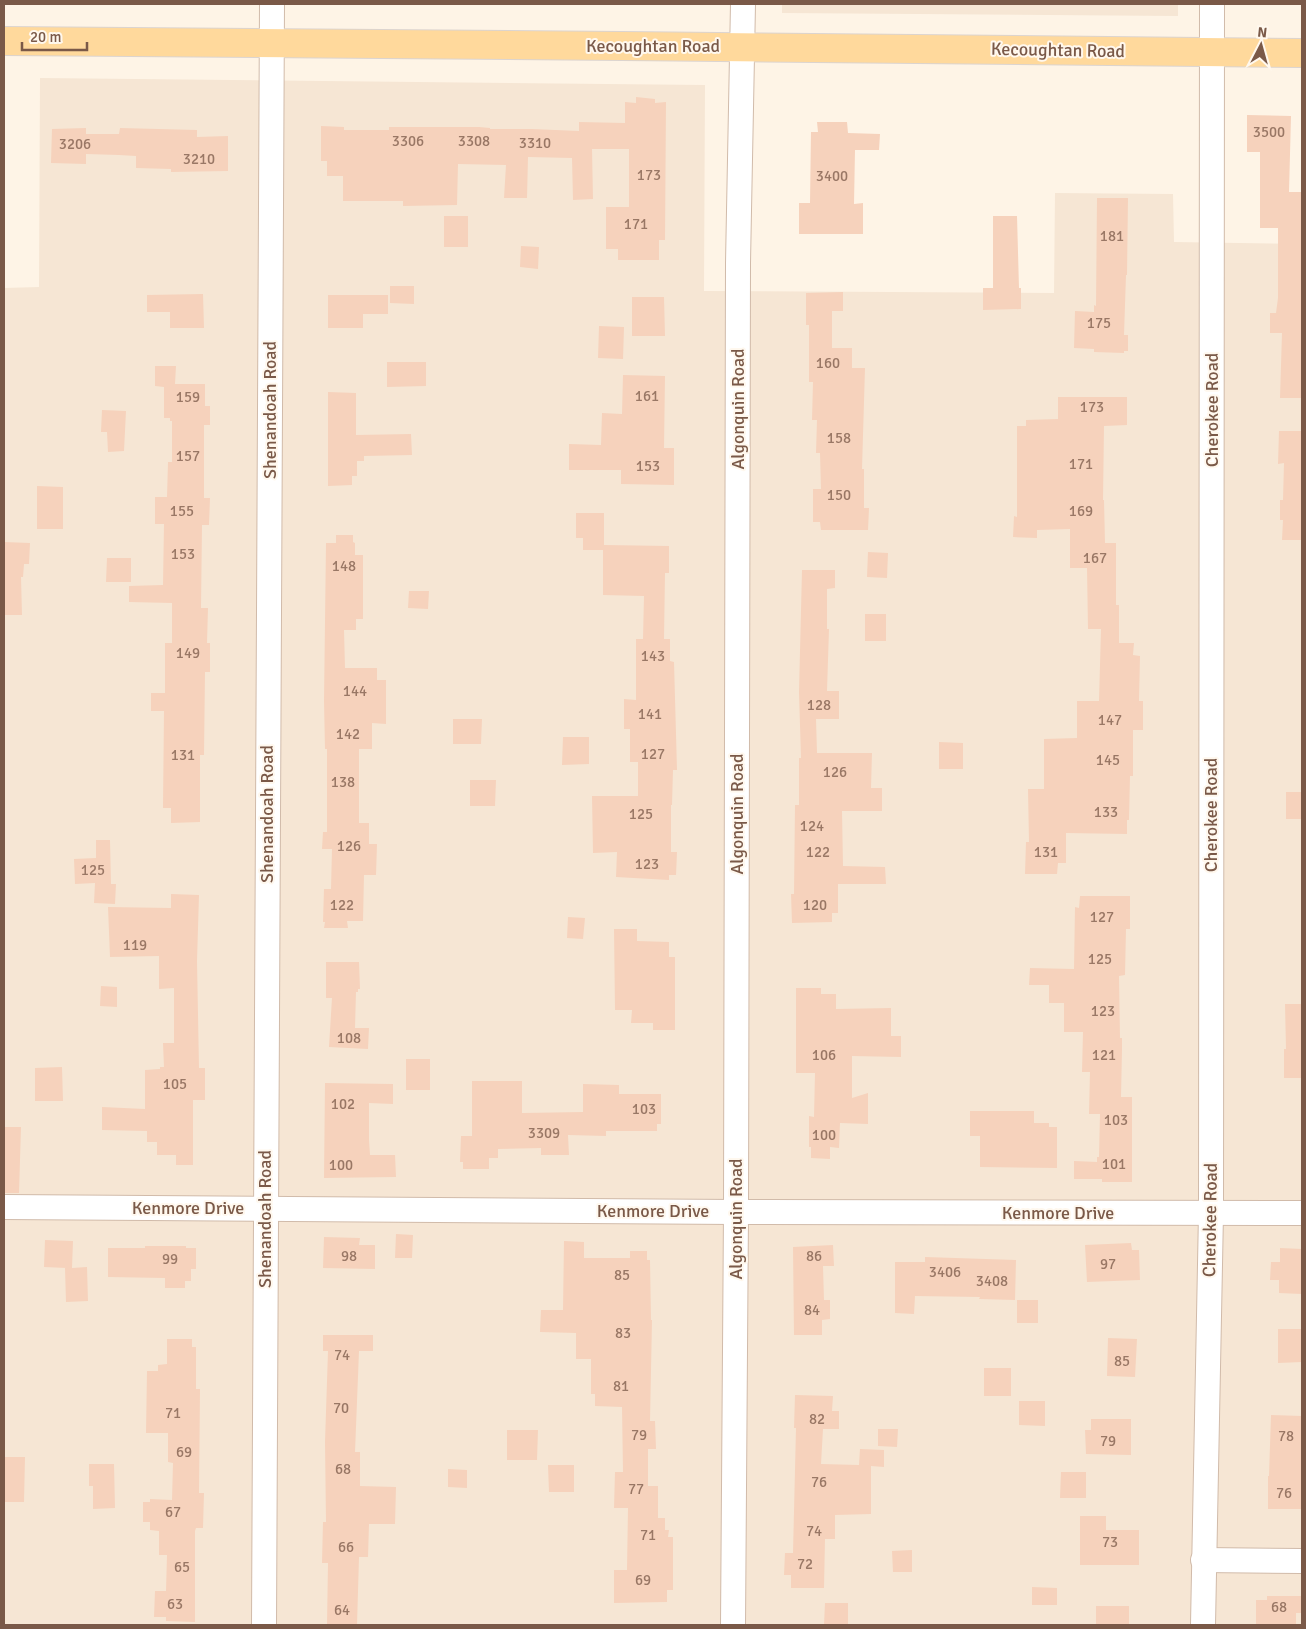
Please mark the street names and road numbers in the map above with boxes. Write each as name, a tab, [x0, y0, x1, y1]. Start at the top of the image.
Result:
street label: Kecoughtan Road	[586, 35, 720, 57]
street label: Kecoughtan Road	[991, 38, 1125, 62]
street label: Shenandoah Road	[259, 341, 281, 479]
street label: Algonquin Road	[727, 348, 749, 470]
street label: Cherokee Road	[1201, 353, 1223, 467]
street label: Shenandoah Road	[256, 745, 278, 883]
street label: Algonquin Road	[726, 753, 748, 875]
street label: Cherokee Road	[1200, 758, 1222, 872]
street label: Shenandoah Road	[254, 1150, 276, 1288]
street label: Algonquin Road	[725, 1158, 747, 1280]
street label: Cherokee Road	[1198, 1163, 1222, 1277]
street label: Kenmore Drive	[132, 1197, 244, 1219]
street label: Kenmore Drive	[597, 1200, 709, 1222]
street label: Kenmore Drive	[1002, 1202, 1114, 1224]

